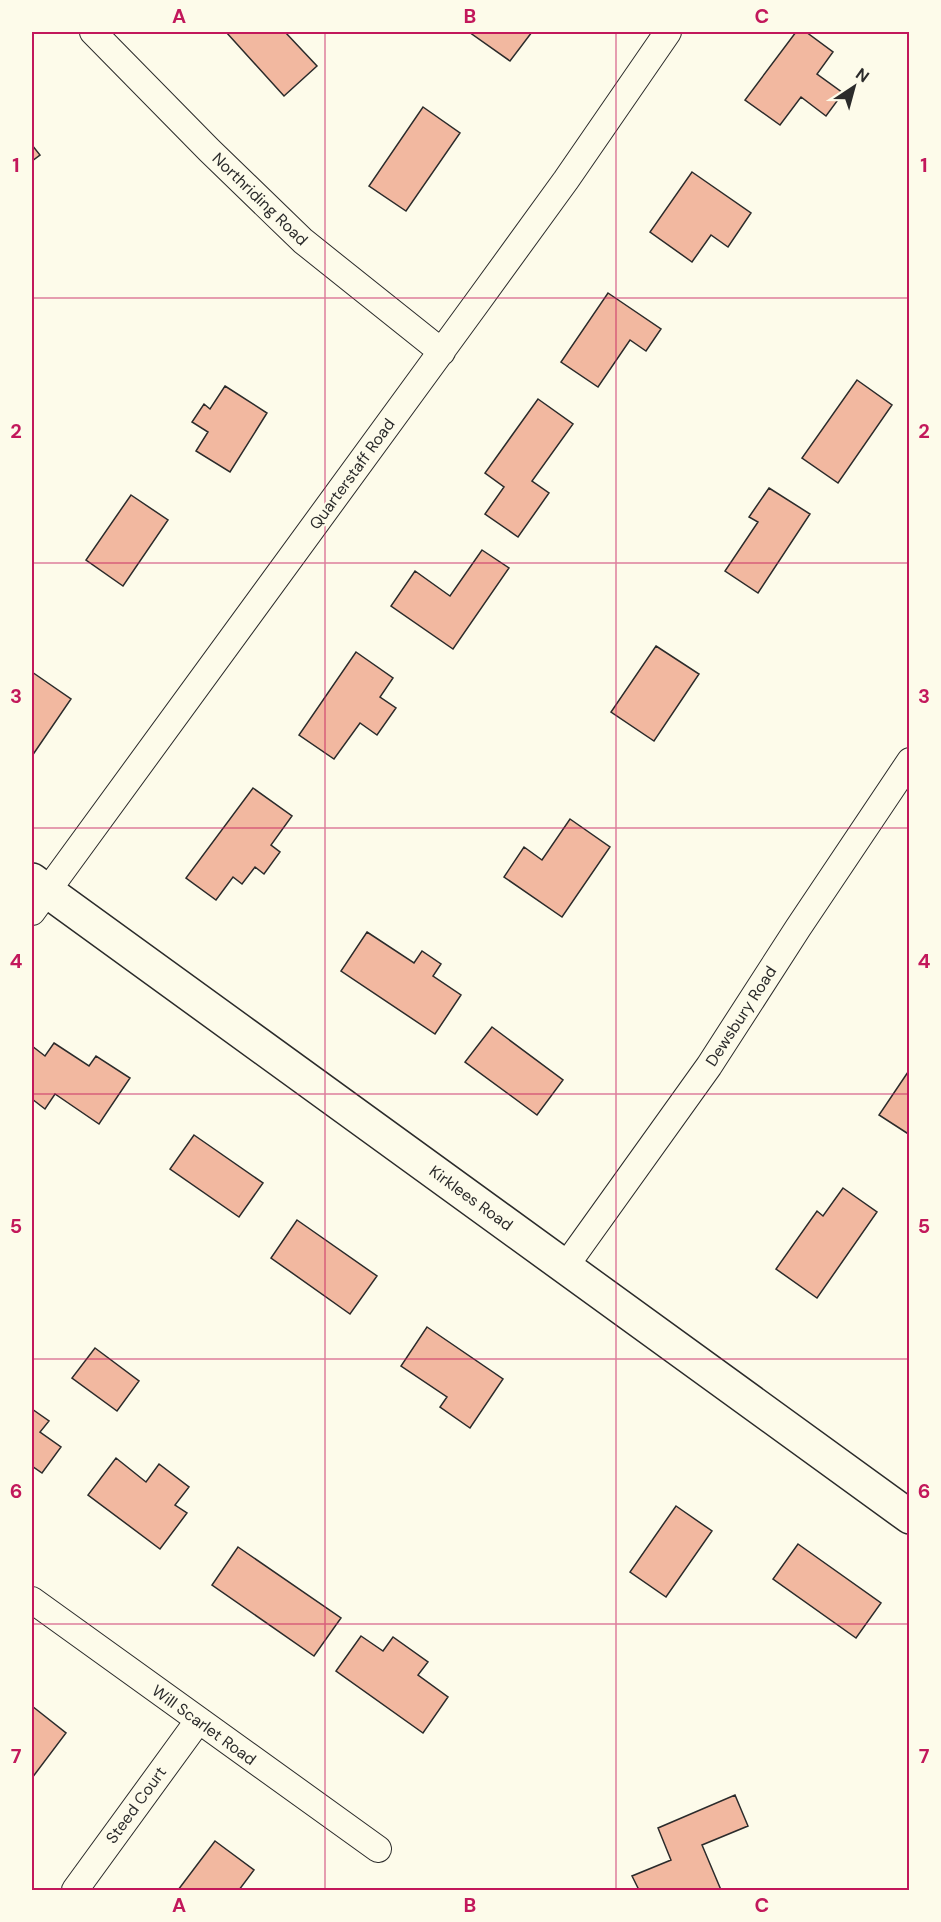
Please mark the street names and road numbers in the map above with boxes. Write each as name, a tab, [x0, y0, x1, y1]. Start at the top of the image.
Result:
street label: Northriding Road	[208, 148, 312, 250]
street label: Quarterstaff Road	[305, 414, 399, 534]
street label: Dewsbury Road	[701, 962, 781, 1070]
street label: Kirklees Road	[425, 1161, 517, 1235]
street label: Will Scarlet Road	[148, 1680, 260, 1770]
street label: Steed Court	[101, 1762, 171, 1848]

